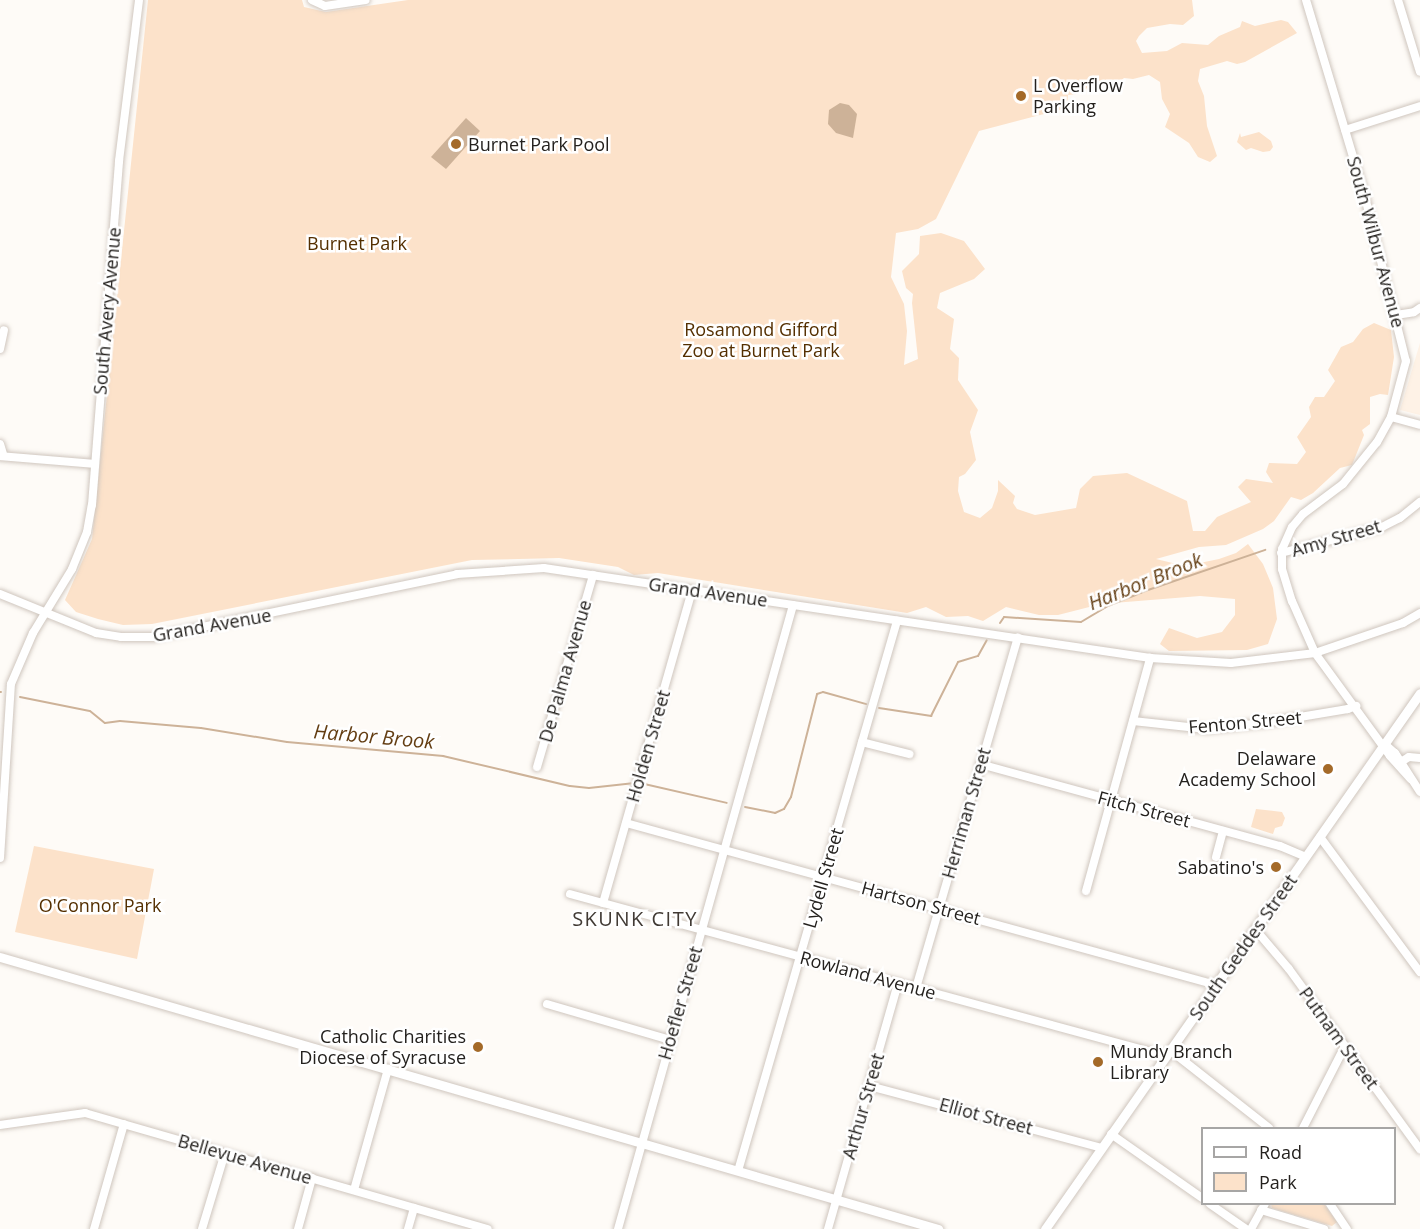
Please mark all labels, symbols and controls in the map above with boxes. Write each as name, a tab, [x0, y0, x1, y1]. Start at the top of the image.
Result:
place label: L Overflow Parking	[1033, 75, 1123, 118]
marker: L Overflow Parking	[1014, 89, 1028, 103]
place label: Burnet Park Pool	[468, 133, 610, 155]
marker: Burnet Park Pool	[449, 137, 463, 151]
street label: South Wilbur Avenue	[1343, 154, 1409, 330]
street label: South Avery Avenue	[89, 226, 125, 396]
park label: Burnet Park	[307, 232, 407, 254]
park label: Rosamond Gifford Zoo at Burnet Park	[682, 319, 840, 362]
street label: Amy Street	[1289, 515, 1383, 561]
water label: Harbor Brook	[1084, 547, 1206, 615]
street label: Grand Avenue	[647, 573, 769, 611]
street label: De Palma Avenue	[534, 597, 596, 745]
street label: Grand Avenue	[151, 604, 273, 646]
street label: Holden Street	[622, 687, 674, 805]
street label: Fenton Street	[1187, 706, 1303, 738]
water label: Harbor Brook	[313, 719, 435, 753]
street label: Herriman Street	[937, 745, 995, 881]
place label: Delaware Academy School	[1179, 748, 1316, 790]
marker: Delaware Academy School	[1321, 762, 1335, 776]
street label: Fitch Street	[1095, 786, 1193, 832]
street label: Lydell Street	[798, 825, 848, 931]
place label: Sabatino's	[1178, 856, 1264, 878]
marker: Sabatino's	[1269, 860, 1283, 874]
street label: South Geddes Street	[1185, 870, 1301, 1024]
street label: Hartson Street	[859, 877, 983, 929]
park label: O'Connor Park	[39, 894, 161, 916]
district label: SKUNK CITY	[572, 906, 698, 930]
street label: Hoefler Street	[653, 944, 707, 1062]
street label: Rowland Avenue	[798, 946, 938, 1004]
street label: Putnam Street	[1295, 983, 1383, 1093]
place label: Catholic Charities Diocese of Syracuse	[299, 1026, 466, 1068]
marker: Catholic Charities Diocese of Syracuse	[471, 1040, 485, 1054]
place label: Mundy Branch Library	[1110, 1041, 1233, 1084]
street label: Arthur Street	[838, 1050, 888, 1162]
marker: Mundy Branch Library	[1091, 1055, 1105, 1069]
street label: Elliot Street	[937, 1093, 1035, 1139]
legend	[1201, 1127, 1396, 1205]
street label: Bellevue Avenue	[175, 1130, 315, 1188]
text: Road	[1259, 1140, 1302, 1164]
text: Park	[1259, 1170, 1297, 1194]

